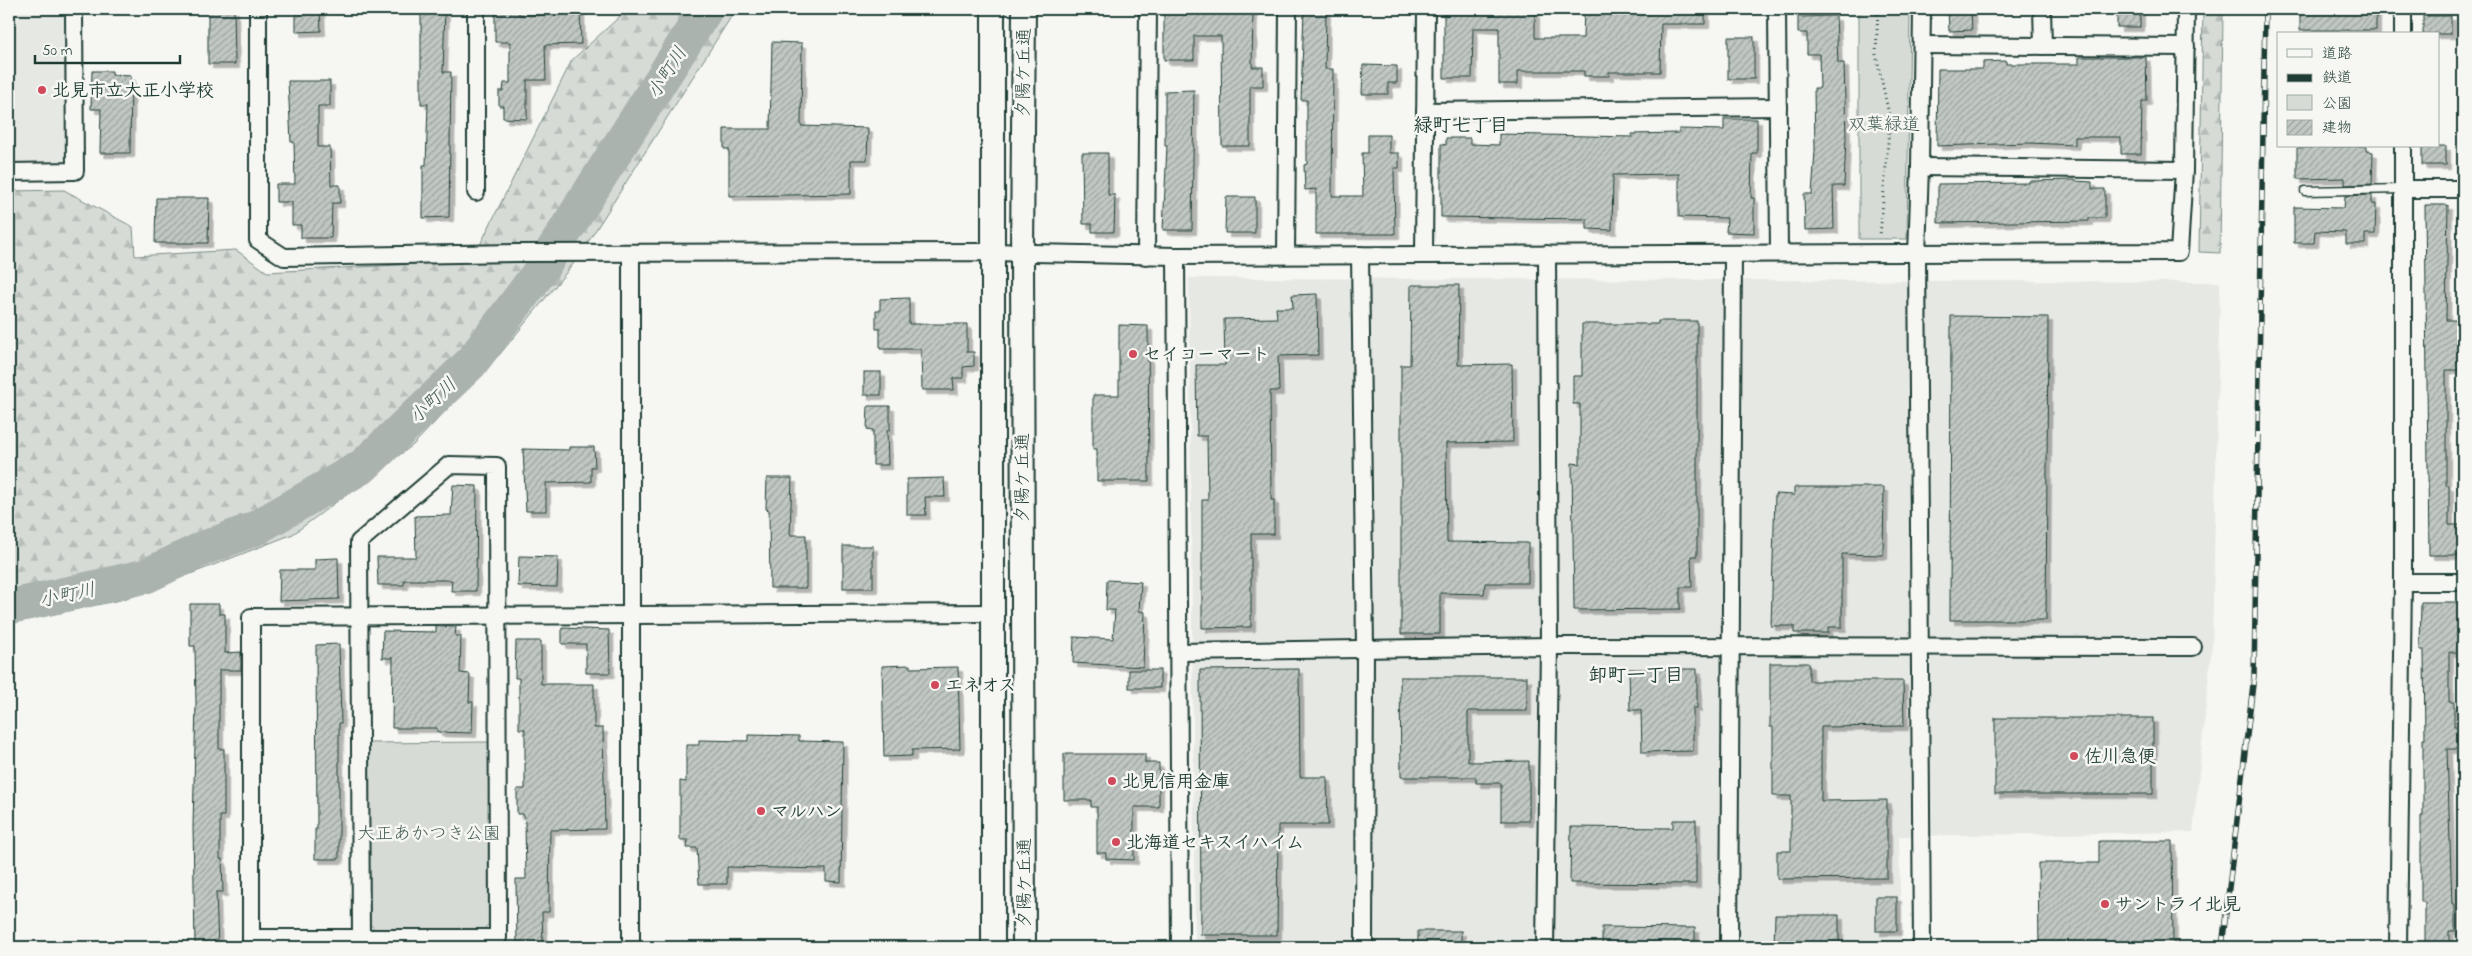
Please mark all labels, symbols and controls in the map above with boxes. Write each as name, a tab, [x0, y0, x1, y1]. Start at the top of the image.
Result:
street label: 夕陽ケ丘通	[1011, 28, 1039, 118]
scale bar	[35, 32, 180, 64]
legend	[2277, 32, 2440, 148]
text: 50 m	[42, 40, 73, 62]
water label: 小町川	[642, 42, 695, 105]
text: 道路	[2322, 43, 2352, 65]
text: 鉄道	[2322, 67, 2352, 89]
place label: 北見市立大正小学校	[52, 79, 214, 105]
marker: 北見市立大正小学校	[36, 84, 48, 96]
text: 公園	[2322, 93, 2352, 115]
district label: 緑町七丁目	[1413, 113, 1509, 140]
park label: 双葉緑道	[1848, 113, 1920, 139]
text: 建物	[2322, 117, 2352, 139]
place label: セイコーマート	[1143, 343, 1270, 369]
marker: セイコーマート	[1127, 348, 1139, 360]
water label: 小町川	[404, 372, 464, 431]
street label: 夕陽ケ丘通	[1011, 433, 1037, 523]
water label: 小町川	[37, 577, 98, 616]
district label: 卸町一丁目	[1588, 663, 1684, 690]
place label: エネオス	[945, 674, 1016, 700]
marker: エネオス	[929, 679, 941, 691]
place label: 佐川急便	[2084, 745, 2156, 771]
marker: 佐川急便	[2068, 750, 2080, 762]
place label: 北見信用金庫	[1122, 770, 1230, 796]
marker: 北見信用金庫	[1106, 775, 1118, 787]
place label: マルハン	[771, 800, 842, 826]
marker: マルハン	[755, 805, 767, 817]
park label: 大正あかつき公園	[357, 822, 501, 848]
place label: 北海道セキスイハイム	[1126, 831, 1304, 857]
marker: 北海道セキスイハイム	[1110, 836, 1122, 848]
street label: 夕陽ケ丘通	[1013, 838, 1039, 928]
place label: サントライ北見	[2115, 893, 2241, 919]
marker: サントライ北見	[2099, 898, 2111, 910]

